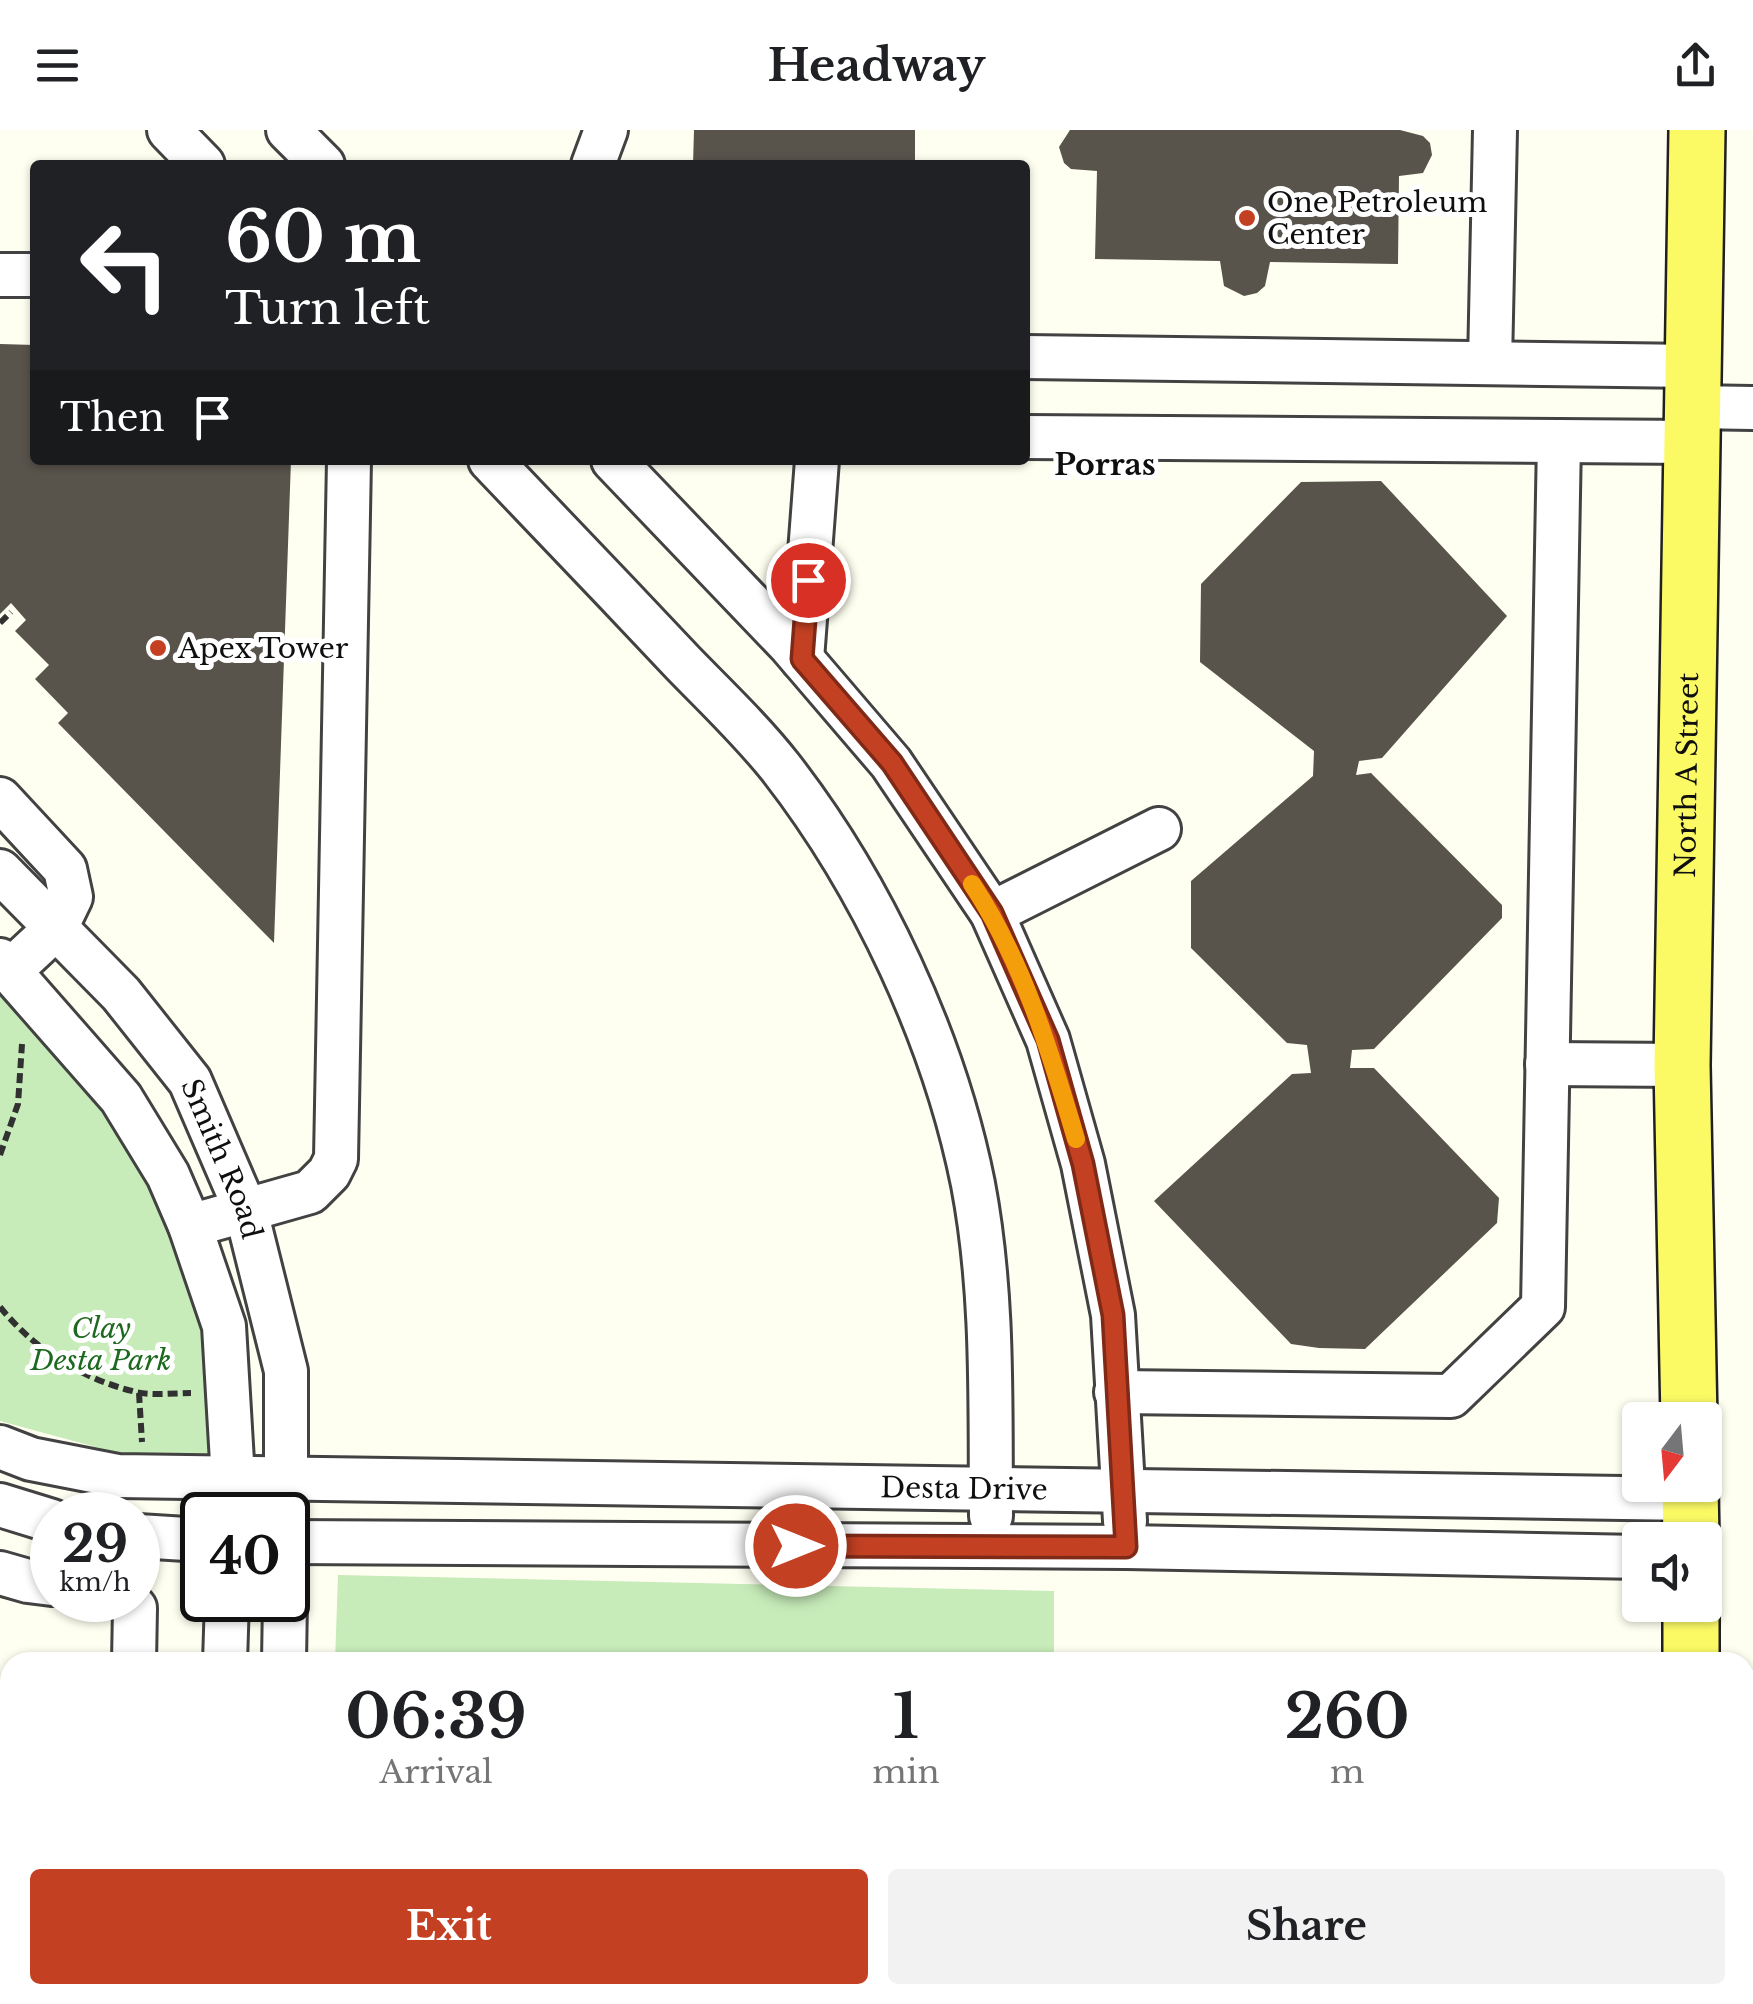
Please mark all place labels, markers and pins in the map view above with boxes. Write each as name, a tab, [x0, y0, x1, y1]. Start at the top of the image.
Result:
place label: One Petroleum Center	[1267, 185, 1487, 252]
marker: One Petroleum Center	[1236, 207, 1258, 229]
pin	[766, 538, 851, 623]
place label: Apex Tower	[177, 631, 349, 666]
marker: Apex Tower	[147, 637, 169, 659]

